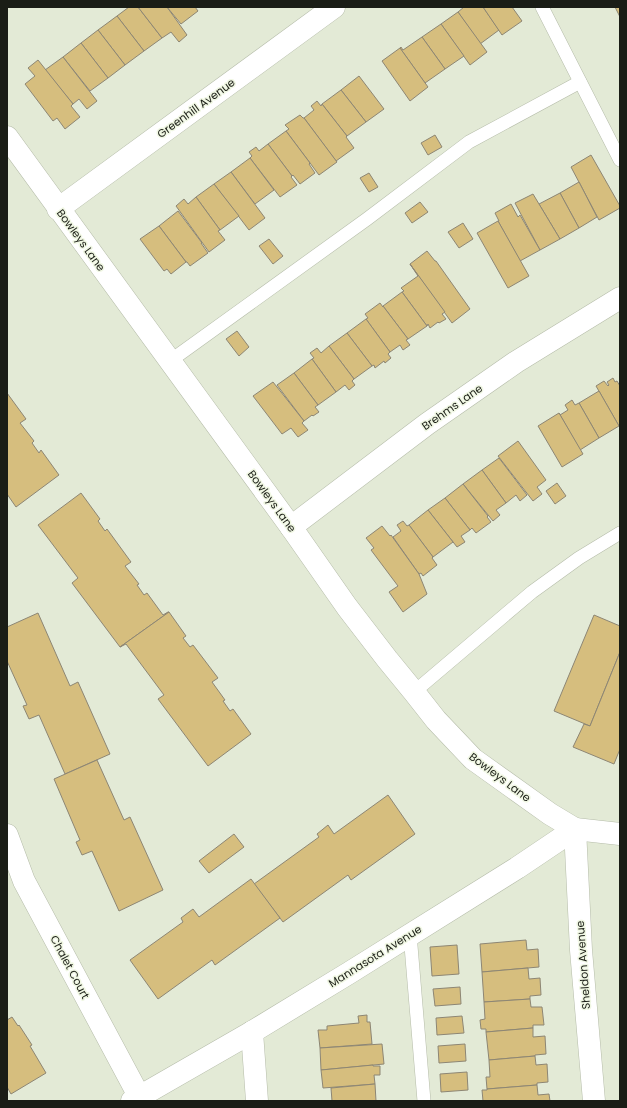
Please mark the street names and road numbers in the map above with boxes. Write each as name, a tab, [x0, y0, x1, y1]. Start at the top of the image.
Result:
street label: Greenhill Avenue	[154, 74, 238, 142]
street label: Bowleys Lane	[53, 206, 109, 274]
street label: Brehms Lane	[418, 380, 486, 434]
street label: Bowleys Lane	[244, 467, 300, 535]
street label: Bowleys Lane	[466, 749, 534, 806]
street label: Sheldon Avenue	[572, 920, 594, 1010]
street label: Mannasota Avenue	[325, 921, 425, 991]
street label: Chalet Court	[46, 932, 94, 1002]

